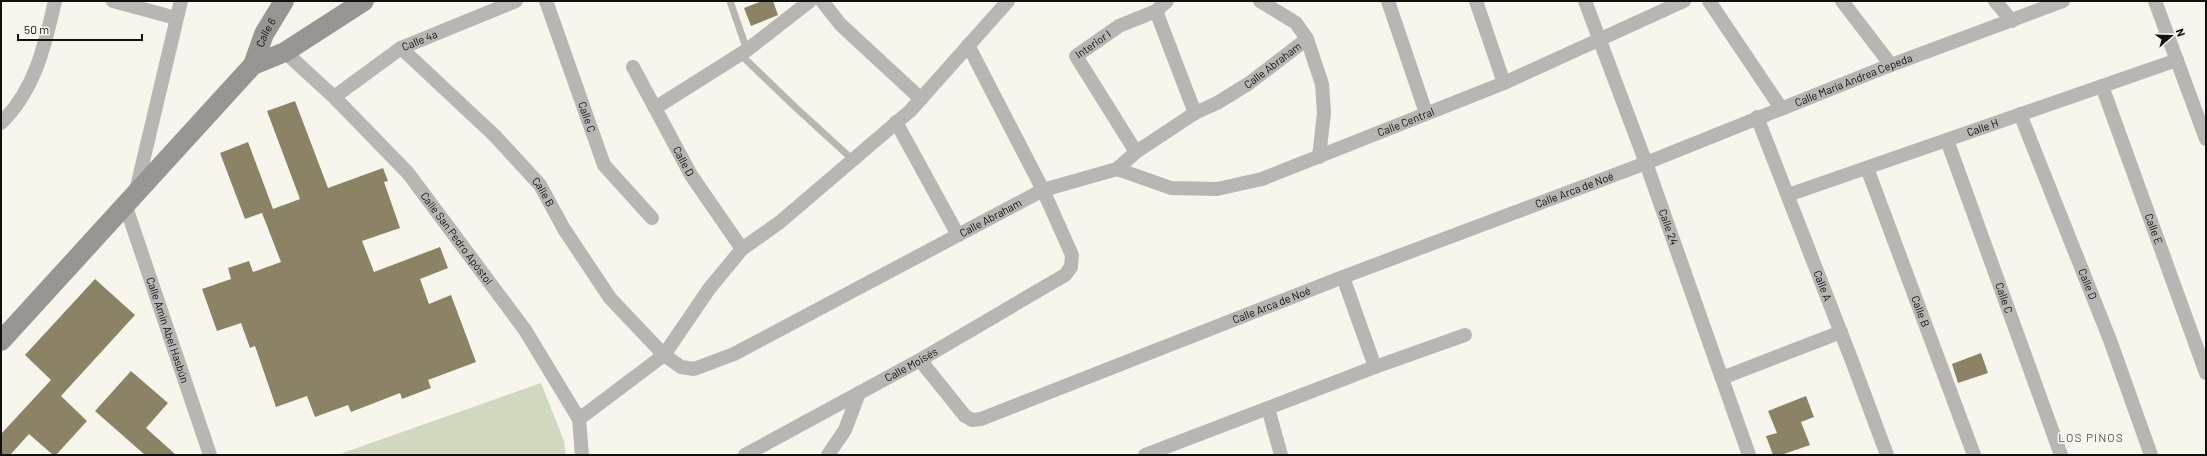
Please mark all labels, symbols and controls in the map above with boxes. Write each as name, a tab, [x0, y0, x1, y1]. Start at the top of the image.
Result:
street label: Calle 6	[253, 15, 278, 49]
scale bar	[18, 16, 142, 42]
north arrow	[2151, 16, 2191, 56]
text: 50 m	[24, 22, 49, 36]
street label: Calle 4a	[400, 27, 439, 53]
street label: Interior I	[1072, 27, 1113, 61]
text: N	[2174, 27, 2188, 38]
street label: Calle Abraham	[1241, 39, 1303, 91]
street label: Calle María Andrea Cepeda	[1793, 51, 1914, 109]
street label: Calle C	[576, 100, 599, 134]
street label: Calle Central	[1375, 104, 1436, 139]
street label: Calle H	[1965, 116, 2000, 138]
street label: Calle D	[671, 144, 697, 178]
street label: Calle Arca de Noé	[1533, 169, 1615, 210]
street label: Calle B	[530, 174, 558, 209]
street label: Calle San Pedro Apóstol	[418, 189, 496, 287]
street label: Calle Abraham	[957, 196, 1024, 239]
street label: Calle 24	[1657, 207, 1681, 247]
street label: Calle E	[2143, 211, 2166, 246]
street label: Calle D	[2076, 266, 2100, 301]
street label: Calle A	[1811, 268, 1835, 303]
street label: Calle Amín Abel Hasbún	[144, 275, 192, 384]
street label: Calle C	[1993, 281, 2016, 315]
street label: Calle Arca de Noé	[1230, 283, 1312, 326]
street label: Calle B	[1909, 294, 1933, 329]
street label: Calle Moisés	[882, 344, 940, 384]
district label: LOS PINOS	[2058, 430, 2124, 444]

